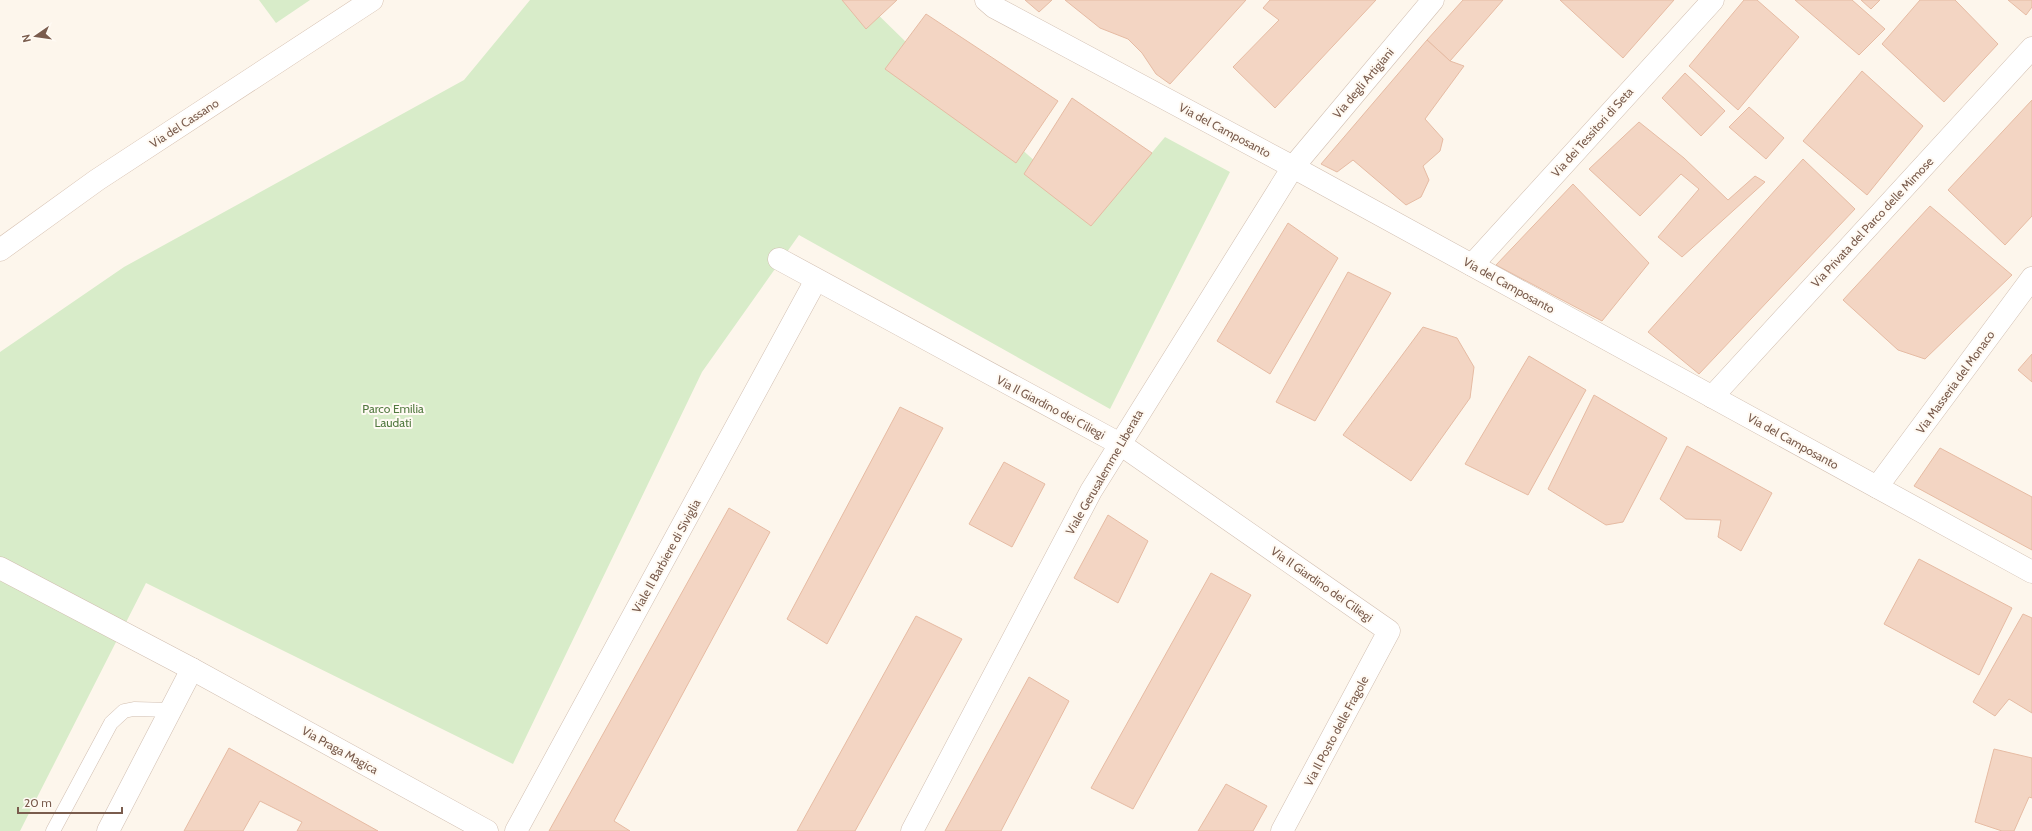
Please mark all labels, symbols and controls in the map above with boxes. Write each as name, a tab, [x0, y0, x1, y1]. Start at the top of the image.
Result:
north arrow	[16, 16, 56, 56]
text: N	[19, 33, 34, 44]
street label: Via degli Artigiani	[1329, 45, 1397, 121]
street label: Via dei Tessitori di Seta	[1548, 84, 1636, 180]
street label: Via del Cassano	[147, 95, 222, 151]
street label: Via del Camposanto	[1176, 99, 1274, 161]
street label: Via Privata del Parco delle Mimose	[1808, 154, 1936, 290]
street label: Via del Camposanto	[1461, 254, 1558, 316]
street label: Via Masseria del Monaco	[1912, 327, 1998, 437]
street label: Via Il Giardino dei Ciliegi	[994, 372, 1108, 442]
park label: Parco Emilia Laudati	[362, 401, 424, 430]
street label: Viale Gerusalemme Liberata	[1062, 407, 1146, 537]
street label: Via del Camposanto	[1745, 410, 1842, 472]
street label: Viale Il Barbiere di Siviglia	[628, 496, 704, 615]
street label: Via Il Giardino dei Ciliegi	[1268, 543, 1376, 625]
street label: Via Il Posto delle Fragole	[1301, 673, 1371, 789]
street label: Via Praga Magica	[299, 723, 381, 777]
scale bar	[18, 789, 122, 815]
text: 20 m	[24, 795, 52, 810]

